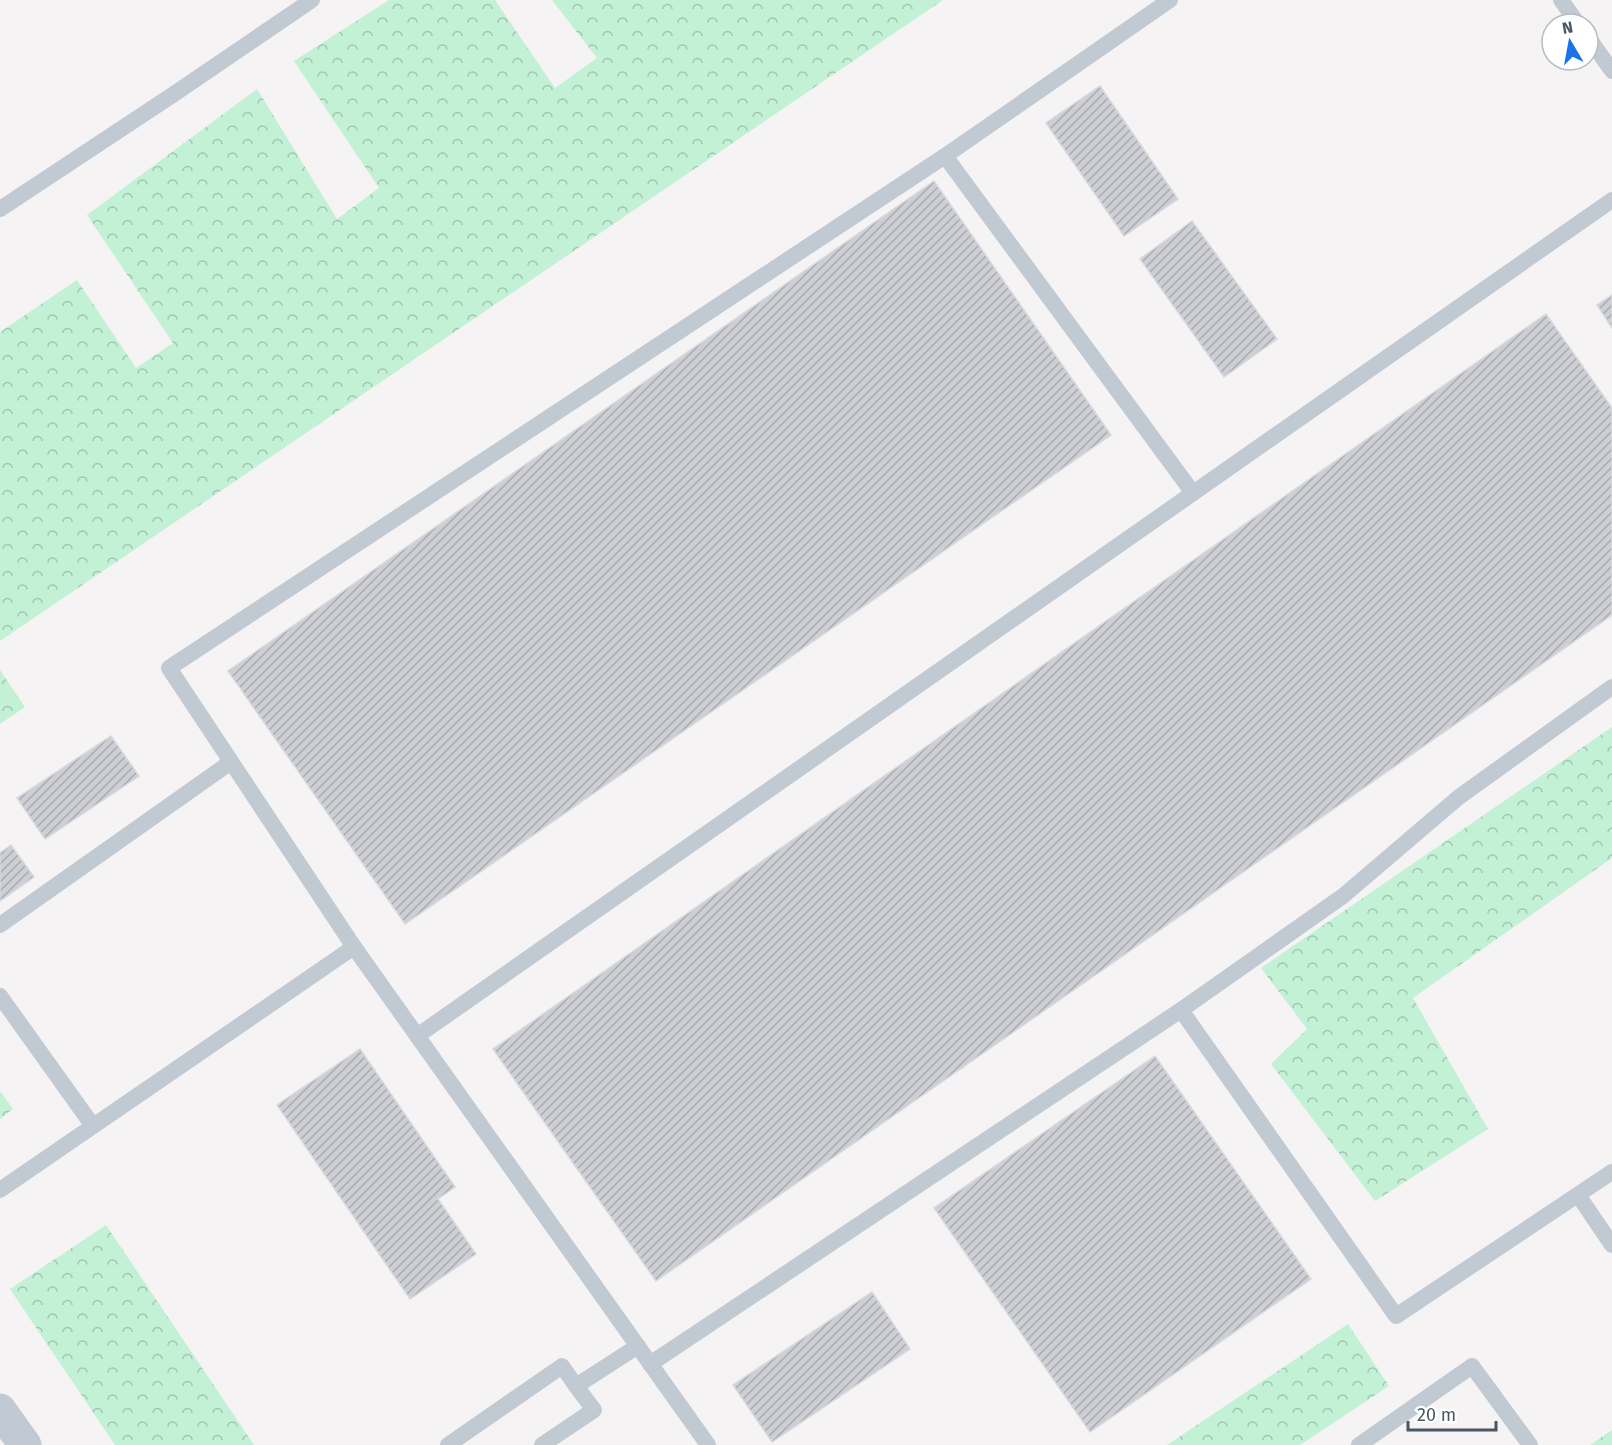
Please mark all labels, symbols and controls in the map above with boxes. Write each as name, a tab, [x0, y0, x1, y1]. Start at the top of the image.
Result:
north arrow	[1540, 12, 1600, 72]
text: N	[1561, 17, 1574, 38]
scale bar	[1408, 1394, 1496, 1432]
text: 20 m	[1417, 1404, 1456, 1426]

